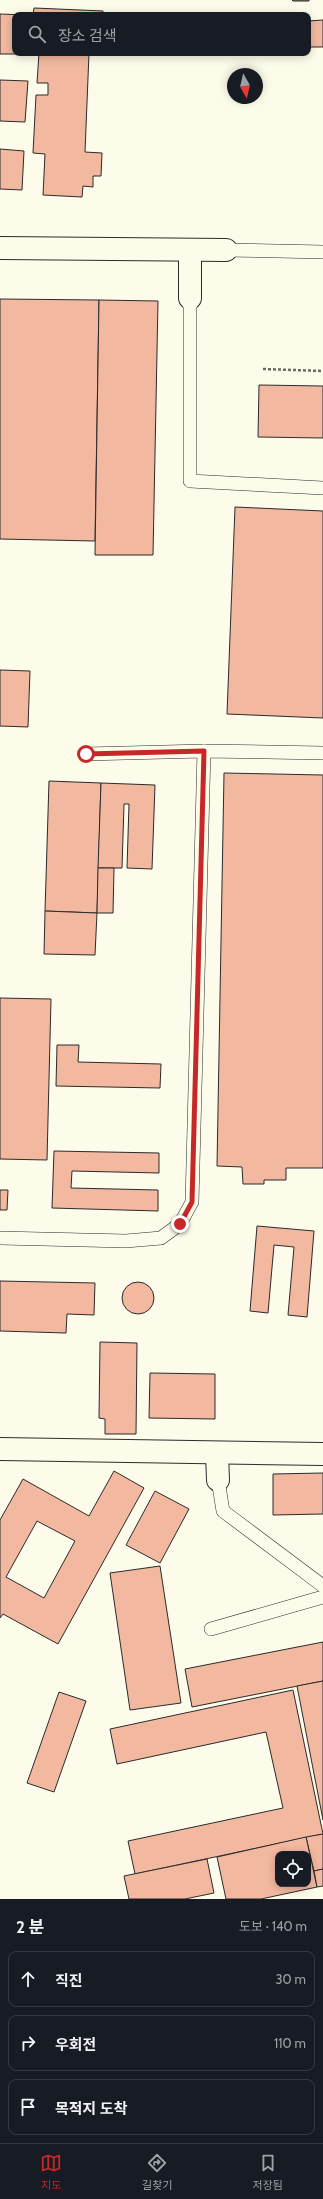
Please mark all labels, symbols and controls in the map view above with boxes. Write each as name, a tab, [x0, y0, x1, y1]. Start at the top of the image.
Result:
search box	[12, 12, 311, 56]
icon: search	[26, 23, 48, 45]
text: 장소 검색	[58, 27, 117, 45]
north arrow	[227, 68, 263, 104]
route start	[77, 745, 95, 763]
route end	[171, 1215, 189, 1233]
map controls	[275, 1851, 311, 1887]
button: locate	[275, 1851, 311, 1887]
text: 2 분	[16, 1917, 44, 1937]
text: 도보 · 140 m	[239, 1918, 307, 1934]
icon: ahead	[17, 1968, 39, 1990]
text: 30 m	[276, 1971, 306, 1987]
text: 직진	[55, 1972, 83, 1990]
icon: right	[17, 2032, 39, 2054]
text: 110 m	[274, 2035, 306, 2051]
text: 우회전	[55, 2036, 96, 2054]
icon: arrive	[17, 2096, 39, 2118]
text: 목적지 도착	[55, 2100, 127, 2118]
tab: 지도	[40, 2152, 62, 2192]
tab: 길찾기	[142, 2152, 172, 2192]
tab: 저장됨	[253, 2152, 283, 2192]

